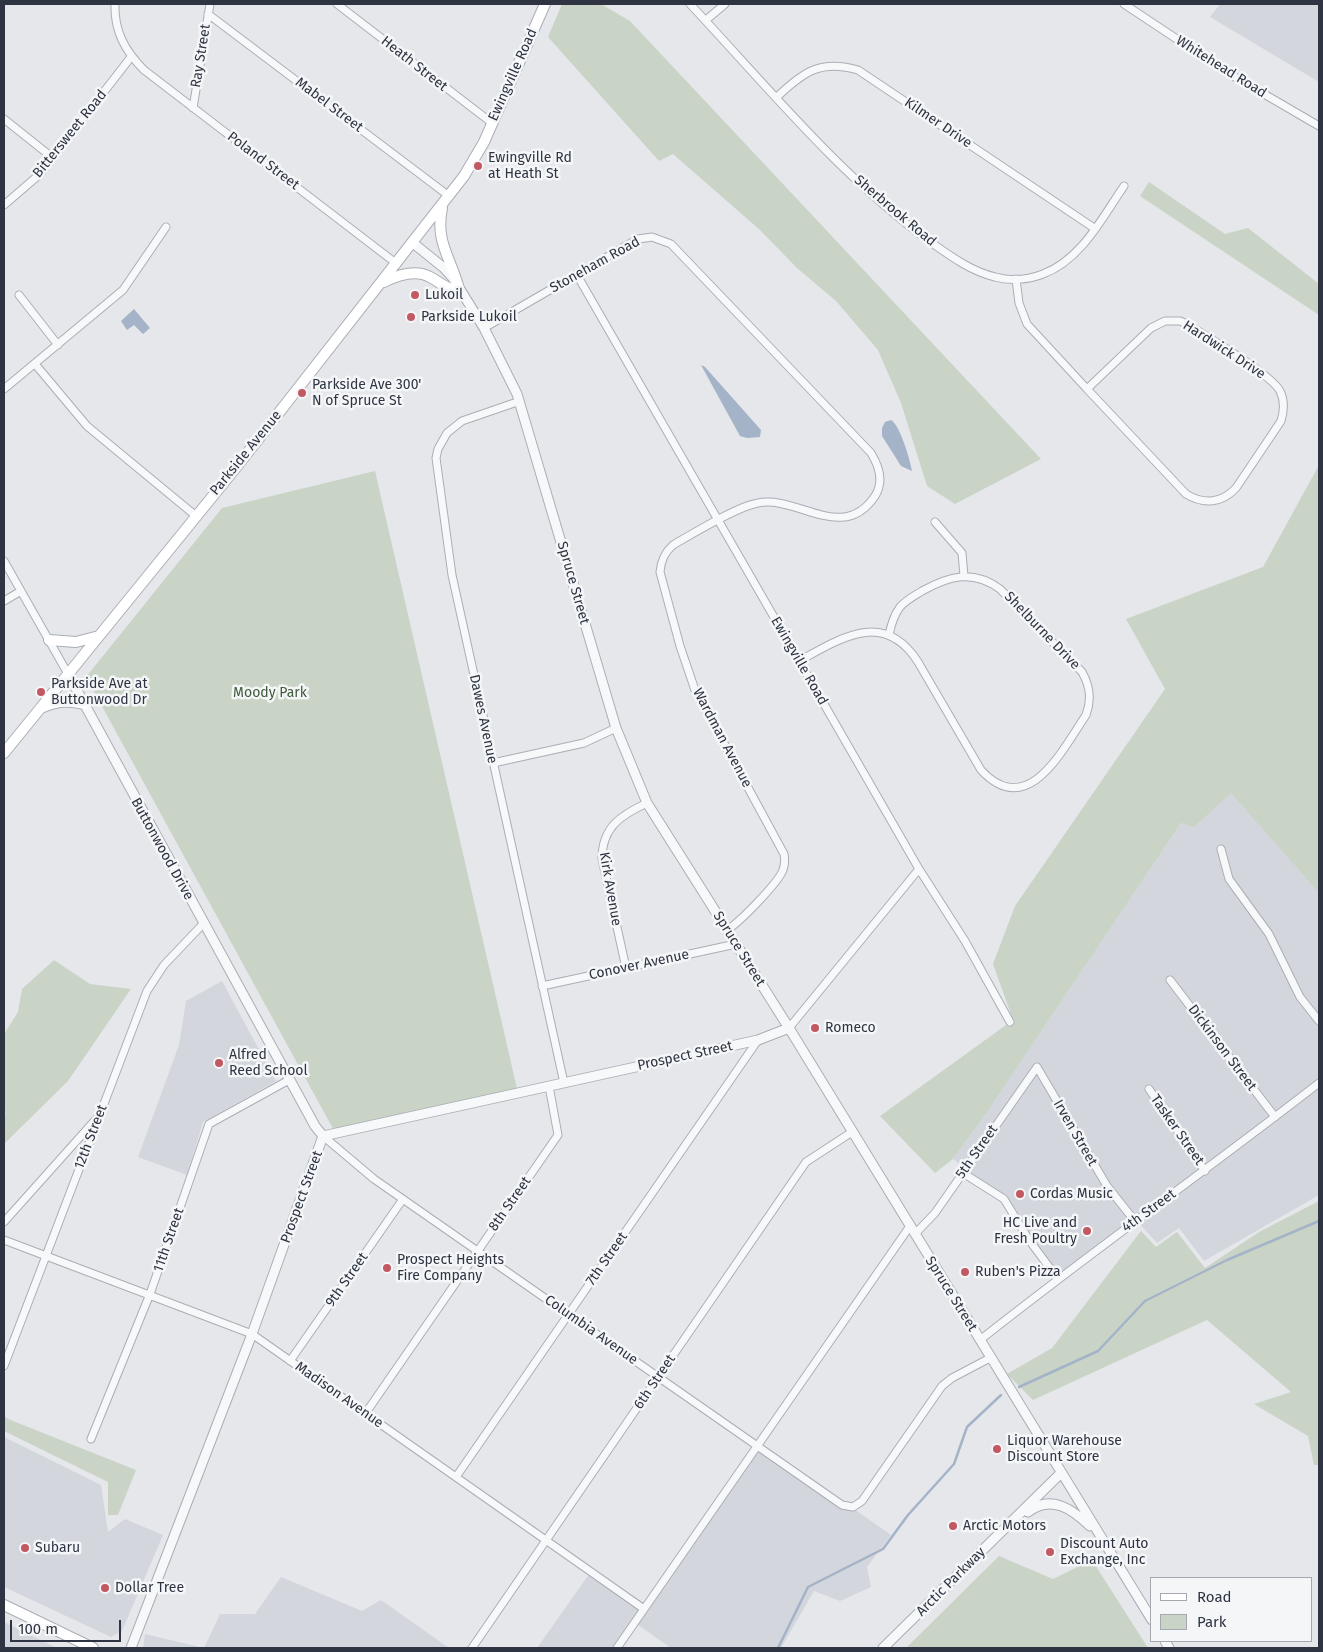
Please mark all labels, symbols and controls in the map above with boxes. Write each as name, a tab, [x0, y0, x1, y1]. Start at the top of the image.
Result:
street label: Ray Street	[188, 23, 214, 89]
street label: Ewingville Road	[485, 26, 541, 124]
street label: Whitehead Road	[1173, 32, 1269, 102]
street label: Heath Street	[377, 33, 451, 95]
street label: Mabel Street	[292, 74, 366, 136]
street label: Bittersweet Road	[29, 87, 111, 181]
street label: Kilmer Drive	[901, 94, 975, 152]
street label: Poland Street	[224, 128, 302, 194]
place label: Ewingville Rd at Heath St	[488, 150, 572, 182]
marker: Ewingville Rd at Heath St	[472, 160, 484, 172]
street label: Sherbrook Road	[851, 172, 939, 250]
street label: Stoneham Road	[547, 233, 643, 297]
place label: Lukoil	[425, 287, 463, 303]
marker: Lukoil	[409, 289, 421, 301]
place label: Parkside Lukoil	[421, 309, 517, 325]
marker: Parkside Lukoil	[405, 311, 417, 323]
street label: Hardwick Drive	[1180, 317, 1268, 383]
place label: Parkside Ave 300' N of Spruce St	[312, 377, 421, 410]
marker: Parkside Ave 300' N of Spruce St	[296, 387, 308, 399]
street label: Parkside Avenue	[207, 407, 285, 499]
street label: Spruce Street	[553, 540, 593, 626]
street label: Shelburne Drive	[1001, 589, 1083, 673]
street label: Ewingville Road	[767, 614, 831, 708]
street label: Dawes Avenue	[465, 673, 501, 765]
place label: Parkside Ave at Buttonwood Dr	[51, 676, 148, 709]
park label: Moody Park	[233, 685, 307, 701]
street label: Wardman Avenue	[689, 685, 755, 791]
marker: Parkside Ave at Buttonwood Dr	[35, 686, 47, 698]
street label: Buttonwood Drive	[127, 795, 197, 903]
street label: Kirk Avenue	[595, 851, 625, 927]
street label: Spruce Street	[709, 908, 769, 990]
street label: Conover Avenue	[587, 946, 691, 984]
street label: Dickinson Street	[1184, 1002, 1260, 1094]
place label: Romeco	[825, 1020, 876, 1036]
marker: Romeco	[809, 1022, 821, 1034]
street label: Prospect Street	[636, 1038, 734, 1074]
place label: Alfred Reed School	[229, 1047, 308, 1080]
marker: Alfred Reed School	[213, 1057, 225, 1069]
street label: Tasker Street	[1147, 1091, 1207, 1169]
street label: Irven Street	[1049, 1097, 1101, 1169]
street label: 12th Street	[71, 1102, 111, 1172]
street label: 5th Street	[952, 1122, 1002, 1182]
street label: Prospect Street	[278, 1149, 326, 1245]
street label: 8th Street	[485, 1174, 535, 1234]
place label: Cordas Music	[1030, 1186, 1113, 1202]
street label: 4th Street	[1119, 1186, 1179, 1236]
marker: Cordas Music	[1014, 1188, 1026, 1200]
street label: 11th Street	[150, 1206, 188, 1274]
place label: HC Live and Fresh Poultry	[994, 1215, 1077, 1248]
marker: HC Live and Fresh Poultry	[1081, 1225, 1093, 1237]
street label: 7th Street	[583, 1229, 631, 1289]
street label: 9th Street	[322, 1250, 372, 1310]
place label: Prospect Heights Fire Company	[397, 1252, 504, 1284]
street label: Spruce Street	[921, 1253, 981, 1335]
marker: Prospect Heights Fire Company	[381, 1262, 393, 1274]
place label: Ruben's Pizza	[975, 1264, 1061, 1280]
marker: Ruben's Pizza	[959, 1266, 971, 1278]
street label: Columbia Avenue	[541, 1292, 641, 1368]
street label: 6th Street	[631, 1351, 679, 1413]
street label: Madison Avenue	[292, 1358, 386, 1432]
place label: Liquor Warehouse Discount Store	[1007, 1433, 1122, 1465]
marker: Liquor Warehouse Discount Store	[991, 1443, 1003, 1455]
place label: Arctic Motors	[963, 1518, 1046, 1534]
marker: Arctic Motors	[947, 1520, 959, 1532]
place label: Discount Auto Exchange, Inc	[1060, 1536, 1148, 1568]
place label: Subaru	[35, 1540, 80, 1556]
marker: Subaru	[19, 1542, 31, 1554]
street label: Arctic Parkway	[913, 1544, 989, 1620]
marker: Discount Auto Exchange, Inc	[1044, 1546, 1056, 1558]
legend	[1150, 1577, 1313, 1642]
place label: Dollar Tree	[115, 1580, 184, 1596]
marker: Dollar Tree	[99, 1582, 111, 1594]
text: Road	[1197, 1588, 1232, 1606]
scale bar	[12, 1610, 124, 1642]
text: Park	[1197, 1613, 1227, 1631]
text: 100 m	[18, 1620, 58, 1638]

